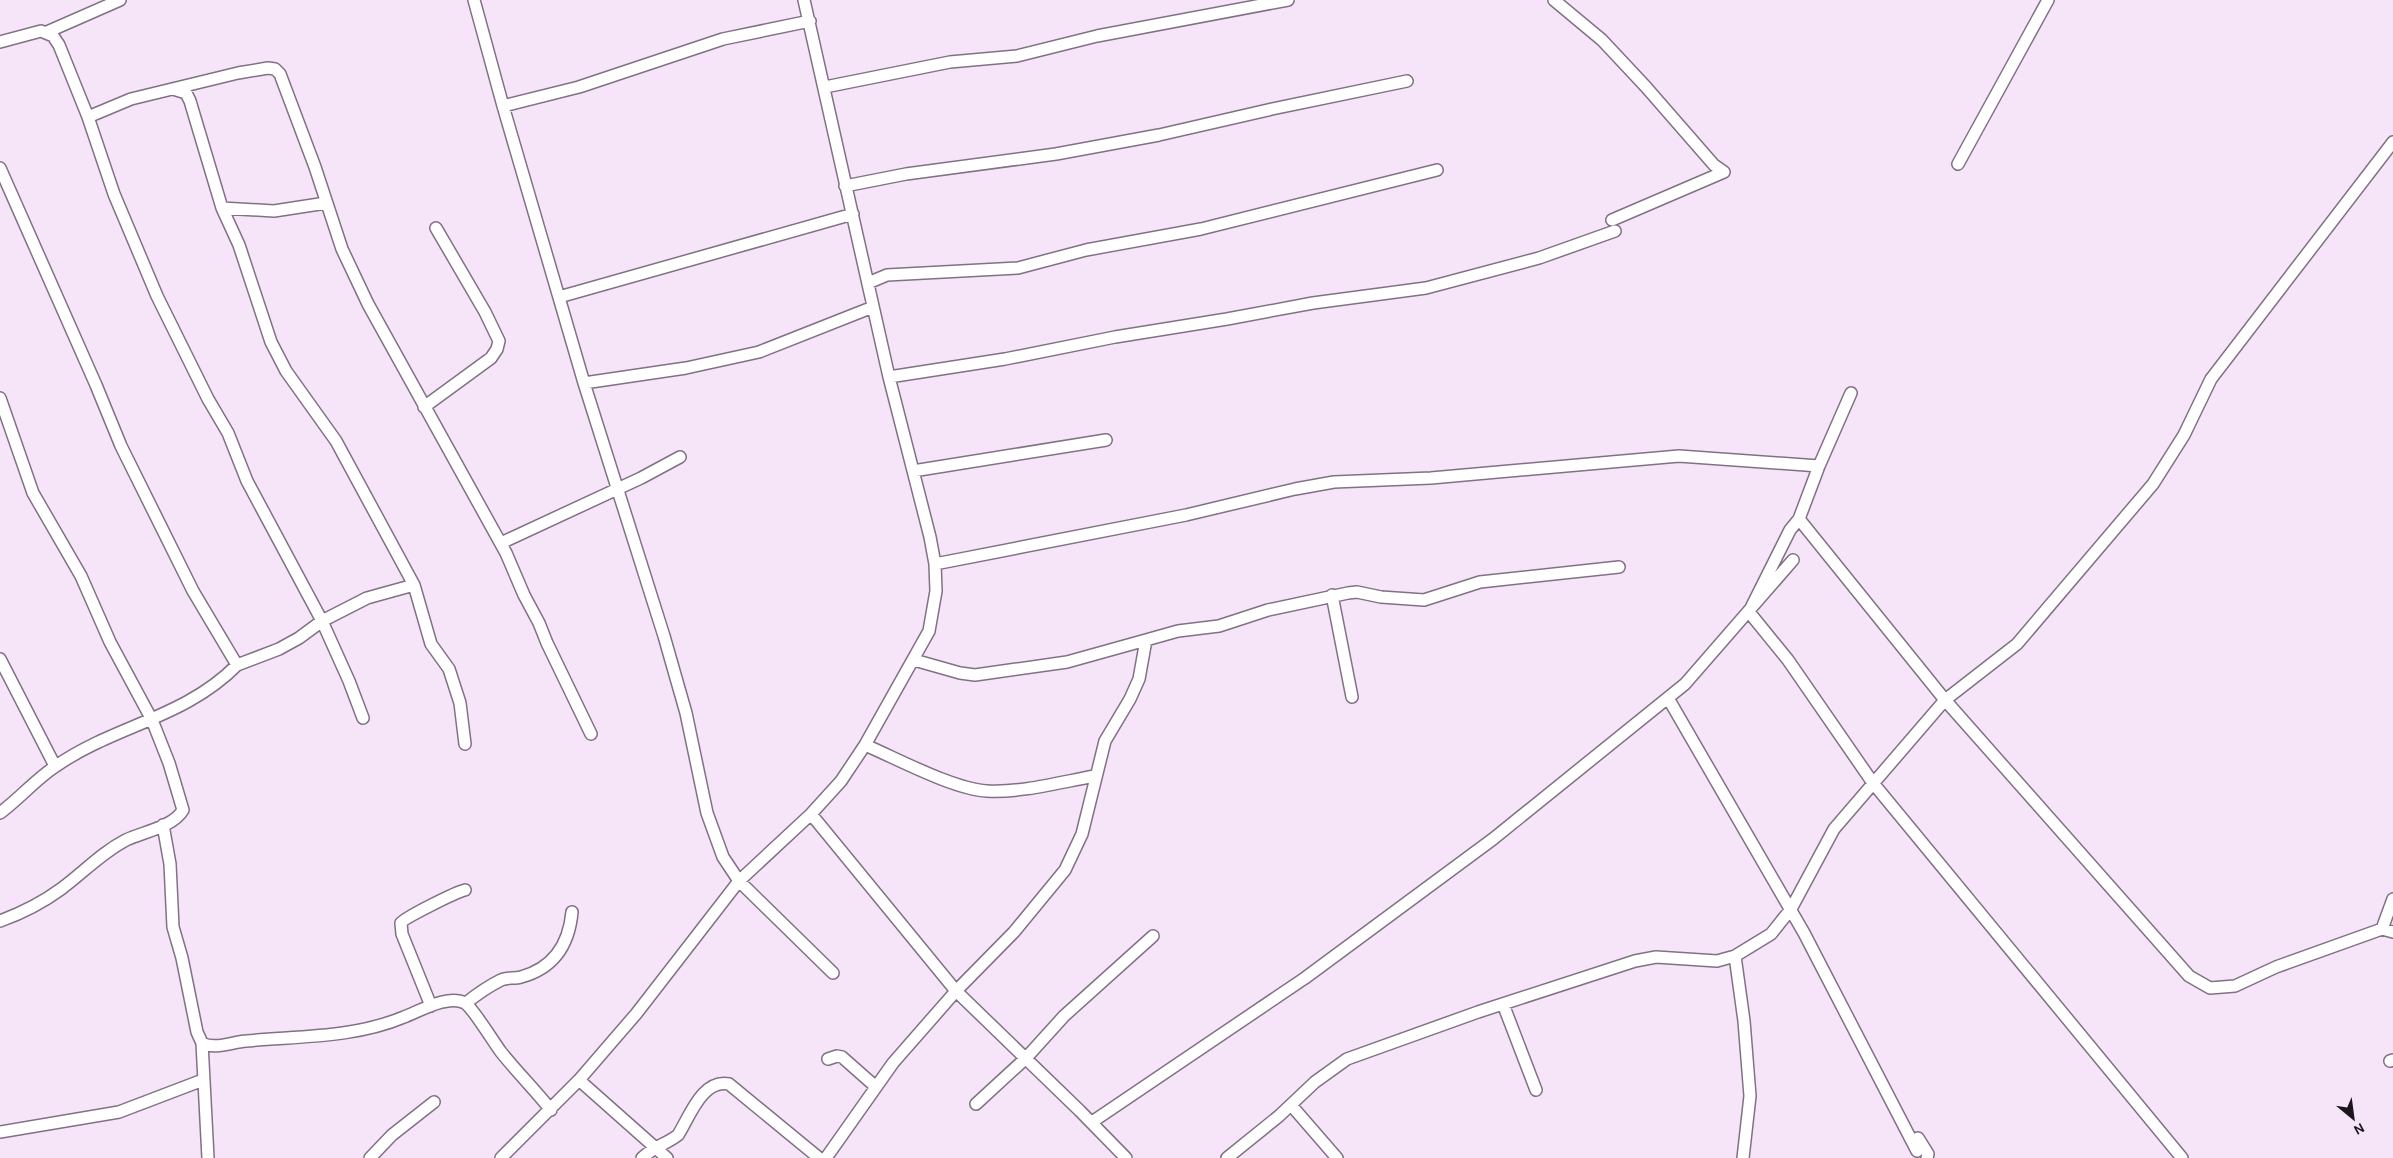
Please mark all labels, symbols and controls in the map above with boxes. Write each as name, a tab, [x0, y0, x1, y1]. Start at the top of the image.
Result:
north arrow	[2328, 1093, 2378, 1143]
text: N	[2351, 1119, 2368, 1139]

